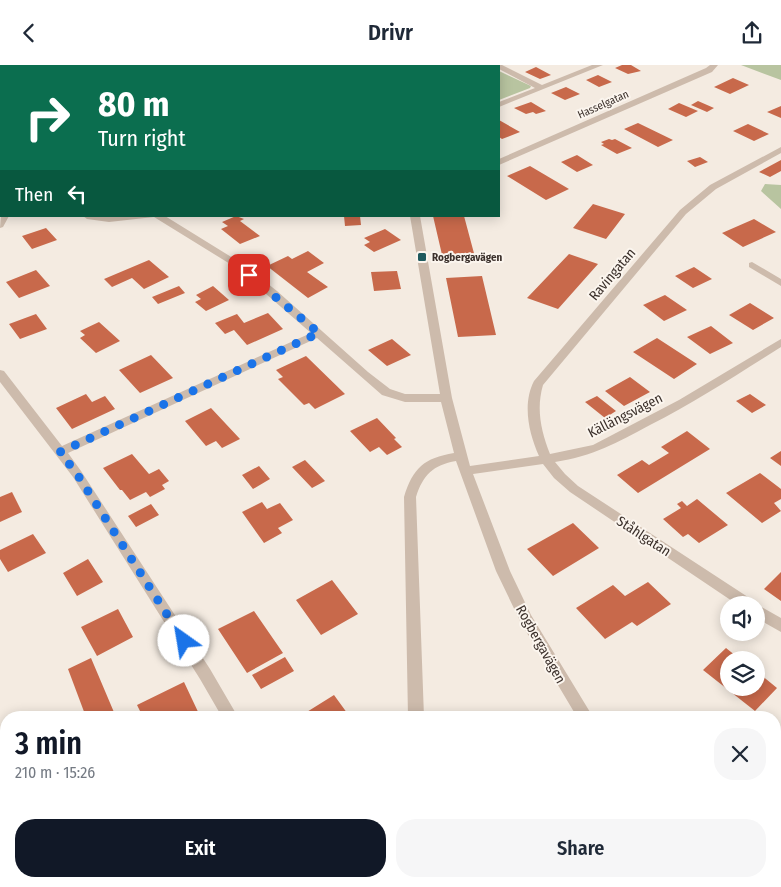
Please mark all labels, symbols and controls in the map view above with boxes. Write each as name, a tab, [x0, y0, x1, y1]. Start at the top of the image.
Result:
icon: back	[15, 19, 43, 47]
text: Drivr	[368, 19, 413, 46]
icon: share	[738, 19, 766, 47]
text: 80 m	[98, 83, 170, 125]
icon: right	[15, 85, 80, 150]
street label: Hasselgatan	[576, 87, 631, 122]
text: Turn right	[98, 125, 186, 152]
icon: left	[63, 180, 91, 208]
text: Then	[15, 183, 53, 206]
street label: Ravingatan	[586, 245, 639, 304]
marker: Rogbergavägen	[416, 251, 428, 263]
place label: Rogbergavägen	[432, 251, 502, 264]
pin	[228, 254, 270, 296]
icon: arrive	[235, 261, 263, 289]
street label: Källängsvägen	[585, 389, 665, 441]
street label: Ståhlgatan	[613, 513, 674, 560]
map controls	[720, 596, 765, 696]
button: sound	[720, 596, 765, 641]
street label: Rogbergavägen	[512, 602, 569, 686]
position arrow	[157, 614, 209, 666]
button: layers	[720, 651, 765, 696]
text: 3 min	[15, 726, 82, 762]
button: close	[714, 728, 766, 780]
text: 210 m · 15:26	[15, 763, 95, 782]
button: Exit	[15, 819, 386, 877]
button: Share	[396, 819, 766, 877]

